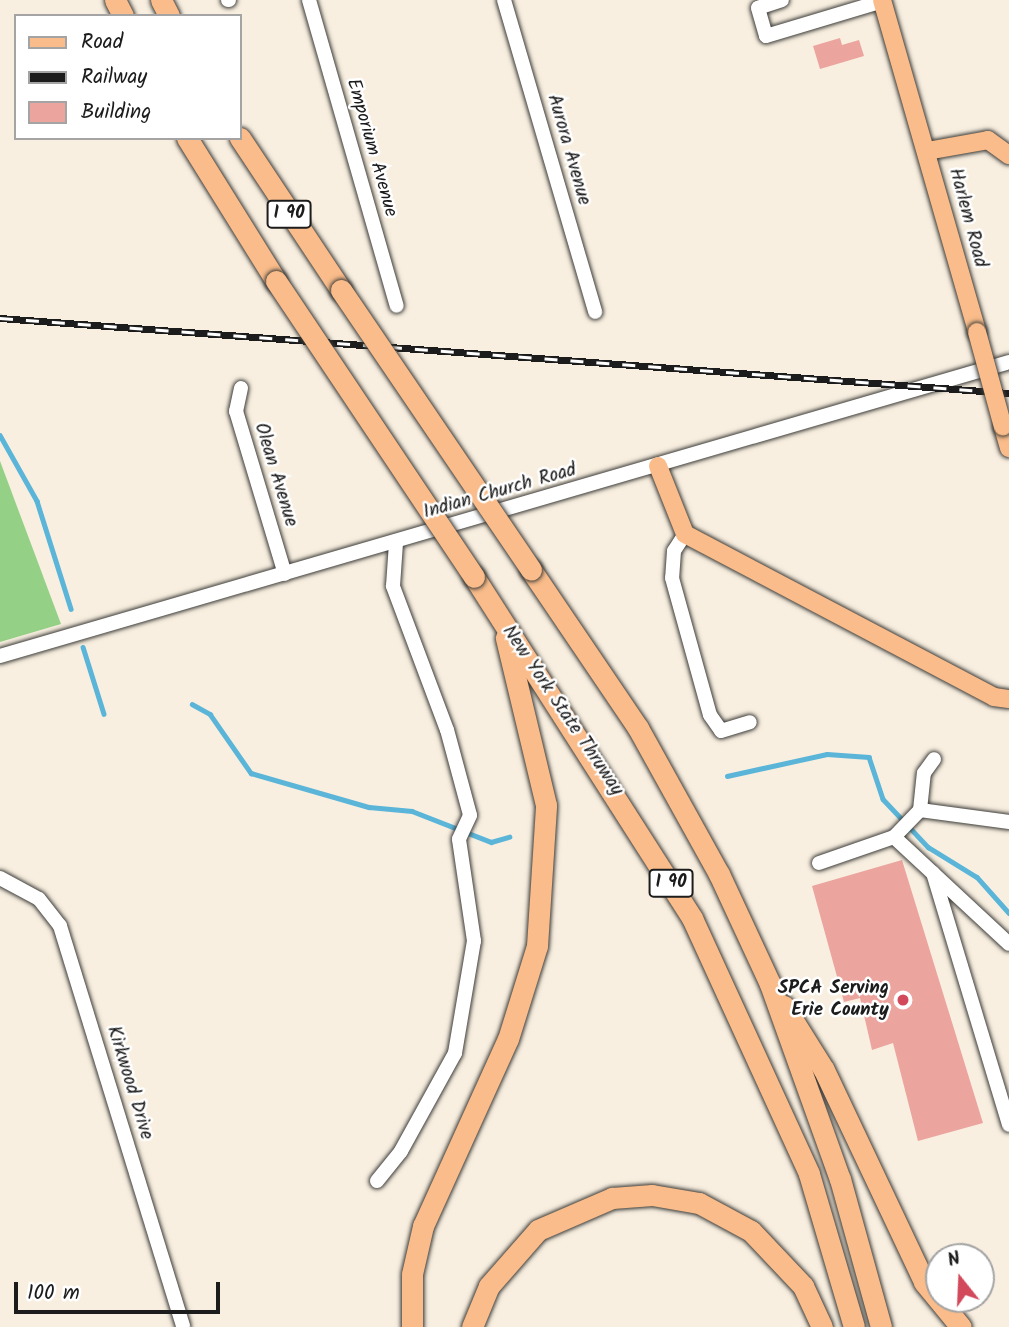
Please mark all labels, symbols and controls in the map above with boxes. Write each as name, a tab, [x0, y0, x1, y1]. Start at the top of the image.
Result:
legend	[14, 14, 242, 140]
text: Road	[81, 26, 123, 59]
text: Railway	[81, 61, 147, 94]
street label: Emporium Avenue	[340, 76, 402, 220]
street label: Aurora Avenue	[541, 92, 595, 208]
text: Building	[81, 96, 151, 129]
street label: Harlem Road	[943, 166, 991, 270]
road number: I 90	[266, 200, 312, 229]
street label: Olean Avenue	[248, 420, 302, 530]
street label: Indian Church Road	[421, 459, 579, 525]
street label: New York State Thruway	[497, 622, 627, 800]
road number: I 90	[648, 868, 694, 898]
place label: SPCA Serving Erie County	[778, 978, 889, 1022]
marker: SPCA Serving Erie County	[895, 992, 911, 1008]
street label: Kirkwood Drive	[101, 1023, 157, 1143]
north arrow	[925, 1243, 995, 1313]
text: N	[944, 1244, 964, 1276]
scale bar	[18, 1268, 224, 1312]
text: 100 m	[27, 1277, 80, 1310]

